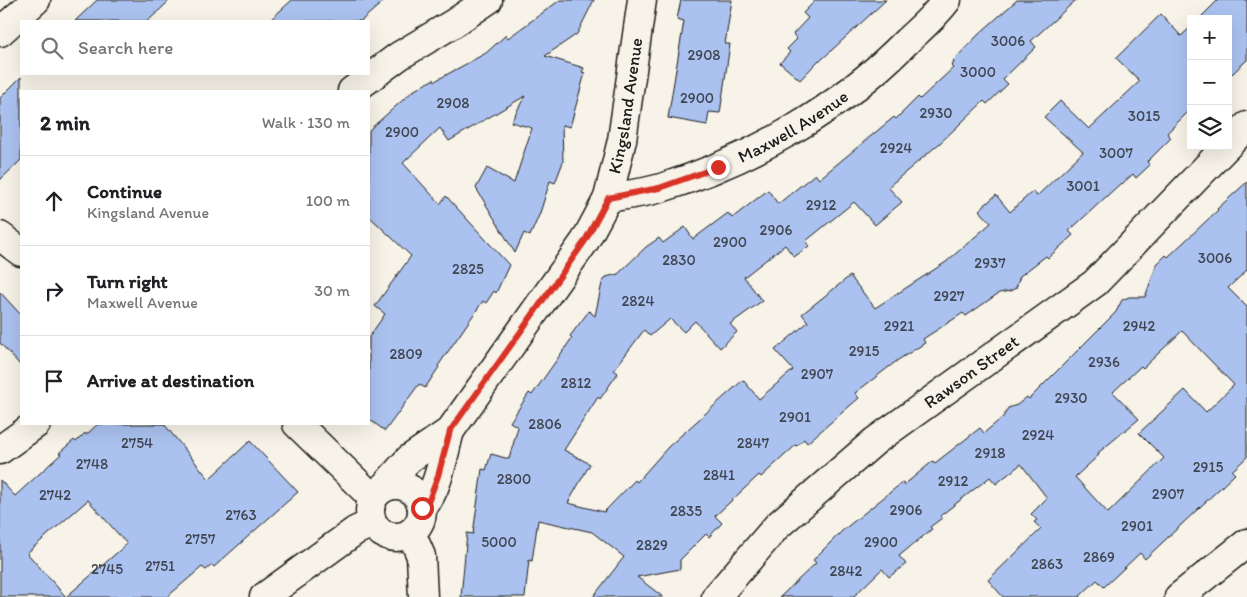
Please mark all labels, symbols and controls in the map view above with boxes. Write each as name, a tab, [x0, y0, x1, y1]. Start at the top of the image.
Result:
map controls	[1187, 15, 1232, 150]
button: +	[1187, 15, 1232, 60]
search box	[20, 20, 370, 75]
house number: 3006	[991, 32, 1025, 50]
icon: search	[38, 34, 66, 62]
text: Search here	[78, 36, 173, 59]
street label: Kingsland Avenue	[603, 36, 647, 176]
house number: 2908	[687, 46, 721, 64]
button: −	[1187, 60, 1232, 105]
house number: 3000	[960, 63, 996, 81]
street label: Maxwell Avenue	[734, 85, 853, 168]
house number: 2900	[680, 89, 714, 107]
house number: 2908	[436, 94, 470, 112]
house number: 2930	[919, 104, 953, 122]
button: layers	[1187, 105, 1232, 150]
house number: 3015	[1128, 107, 1160, 125]
text: 2 min	[40, 110, 90, 135]
text: Walk · 130 m	[262, 113, 350, 132]
house number: 2900	[385, 123, 419, 141]
house number: 2924	[880, 139, 912, 157]
house number: 3007	[1099, 144, 1134, 162]
route end	[707, 156, 730, 179]
house number: 3001	[1066, 177, 1100, 195]
text: Continue	[87, 180, 162, 203]
icon: ahead	[40, 187, 68, 215]
text: 100 m	[306, 191, 350, 210]
house number: 2912	[806, 196, 836, 214]
text: Kingsland Avenue	[87, 203, 209, 222]
house number: 2906	[760, 221, 793, 239]
house number: 2900	[713, 233, 747, 251]
house number: 3006	[1198, 249, 1232, 267]
house number: 2830	[662, 251, 696, 269]
house number: 2937	[974, 254, 1006, 272]
house number: 2825	[452, 260, 484, 278]
text: Turn right	[87, 270, 168, 293]
icon: right	[40, 277, 68, 305]
text: 30 m	[314, 281, 350, 300]
house number: 2927	[933, 287, 965, 305]
house number: 2824	[621, 292, 655, 310]
text: Maxwell Avenue	[87, 293, 198, 312]
house number: 2921	[884, 317, 914, 335]
house number: 2942	[1123, 317, 1155, 335]
street label: Rawson Street	[920, 330, 1023, 413]
house number: 2915	[849, 342, 879, 360]
house number: 2809	[389, 345, 423, 363]
house number: 2936	[1088, 353, 1120, 371]
house number: 2907	[801, 365, 834, 383]
icon: arrive	[40, 367, 68, 395]
text: Arrive at destination	[87, 369, 254, 392]
house number: 2812	[561, 374, 592, 392]
house number: 2930	[1054, 389, 1088, 407]
house number: 2901	[779, 408, 811, 426]
house number: 2806	[528, 415, 562, 433]
house number: 2924	[1022, 426, 1054, 444]
house number: 2754	[121, 434, 153, 452]
house number: 2847	[737, 434, 770, 452]
house number: 2918	[975, 444, 1005, 462]
house number: 2748	[76, 455, 108, 473]
house number: 2915	[1193, 458, 1223, 476]
house number: 2841	[703, 466, 735, 484]
house number: 2800	[497, 470, 531, 488]
house number: 2912	[938, 472, 968, 490]
house number: 2907	[1152, 485, 1185, 503]
house number: 2742	[39, 486, 71, 504]
route start	[411, 497, 434, 520]
house number: 2906	[890, 501, 923, 519]
house number: 2835	[670, 502, 702, 520]
house number: 2763	[225, 506, 257, 524]
house number: 2901	[1121, 517, 1153, 535]
house number: 2757	[185, 530, 216, 548]
house number: 5000	[481, 533, 517, 551]
house number: 2900	[864, 533, 898, 551]
house number: 2829	[636, 536, 668, 554]
house number: 2869	[1083, 548, 1115, 566]
house number: 2863	[1031, 555, 1063, 573]
house number: 2751	[145, 557, 175, 575]
house number: 2745	[91, 560, 123, 578]
house number: 2842	[829, 562, 863, 580]

